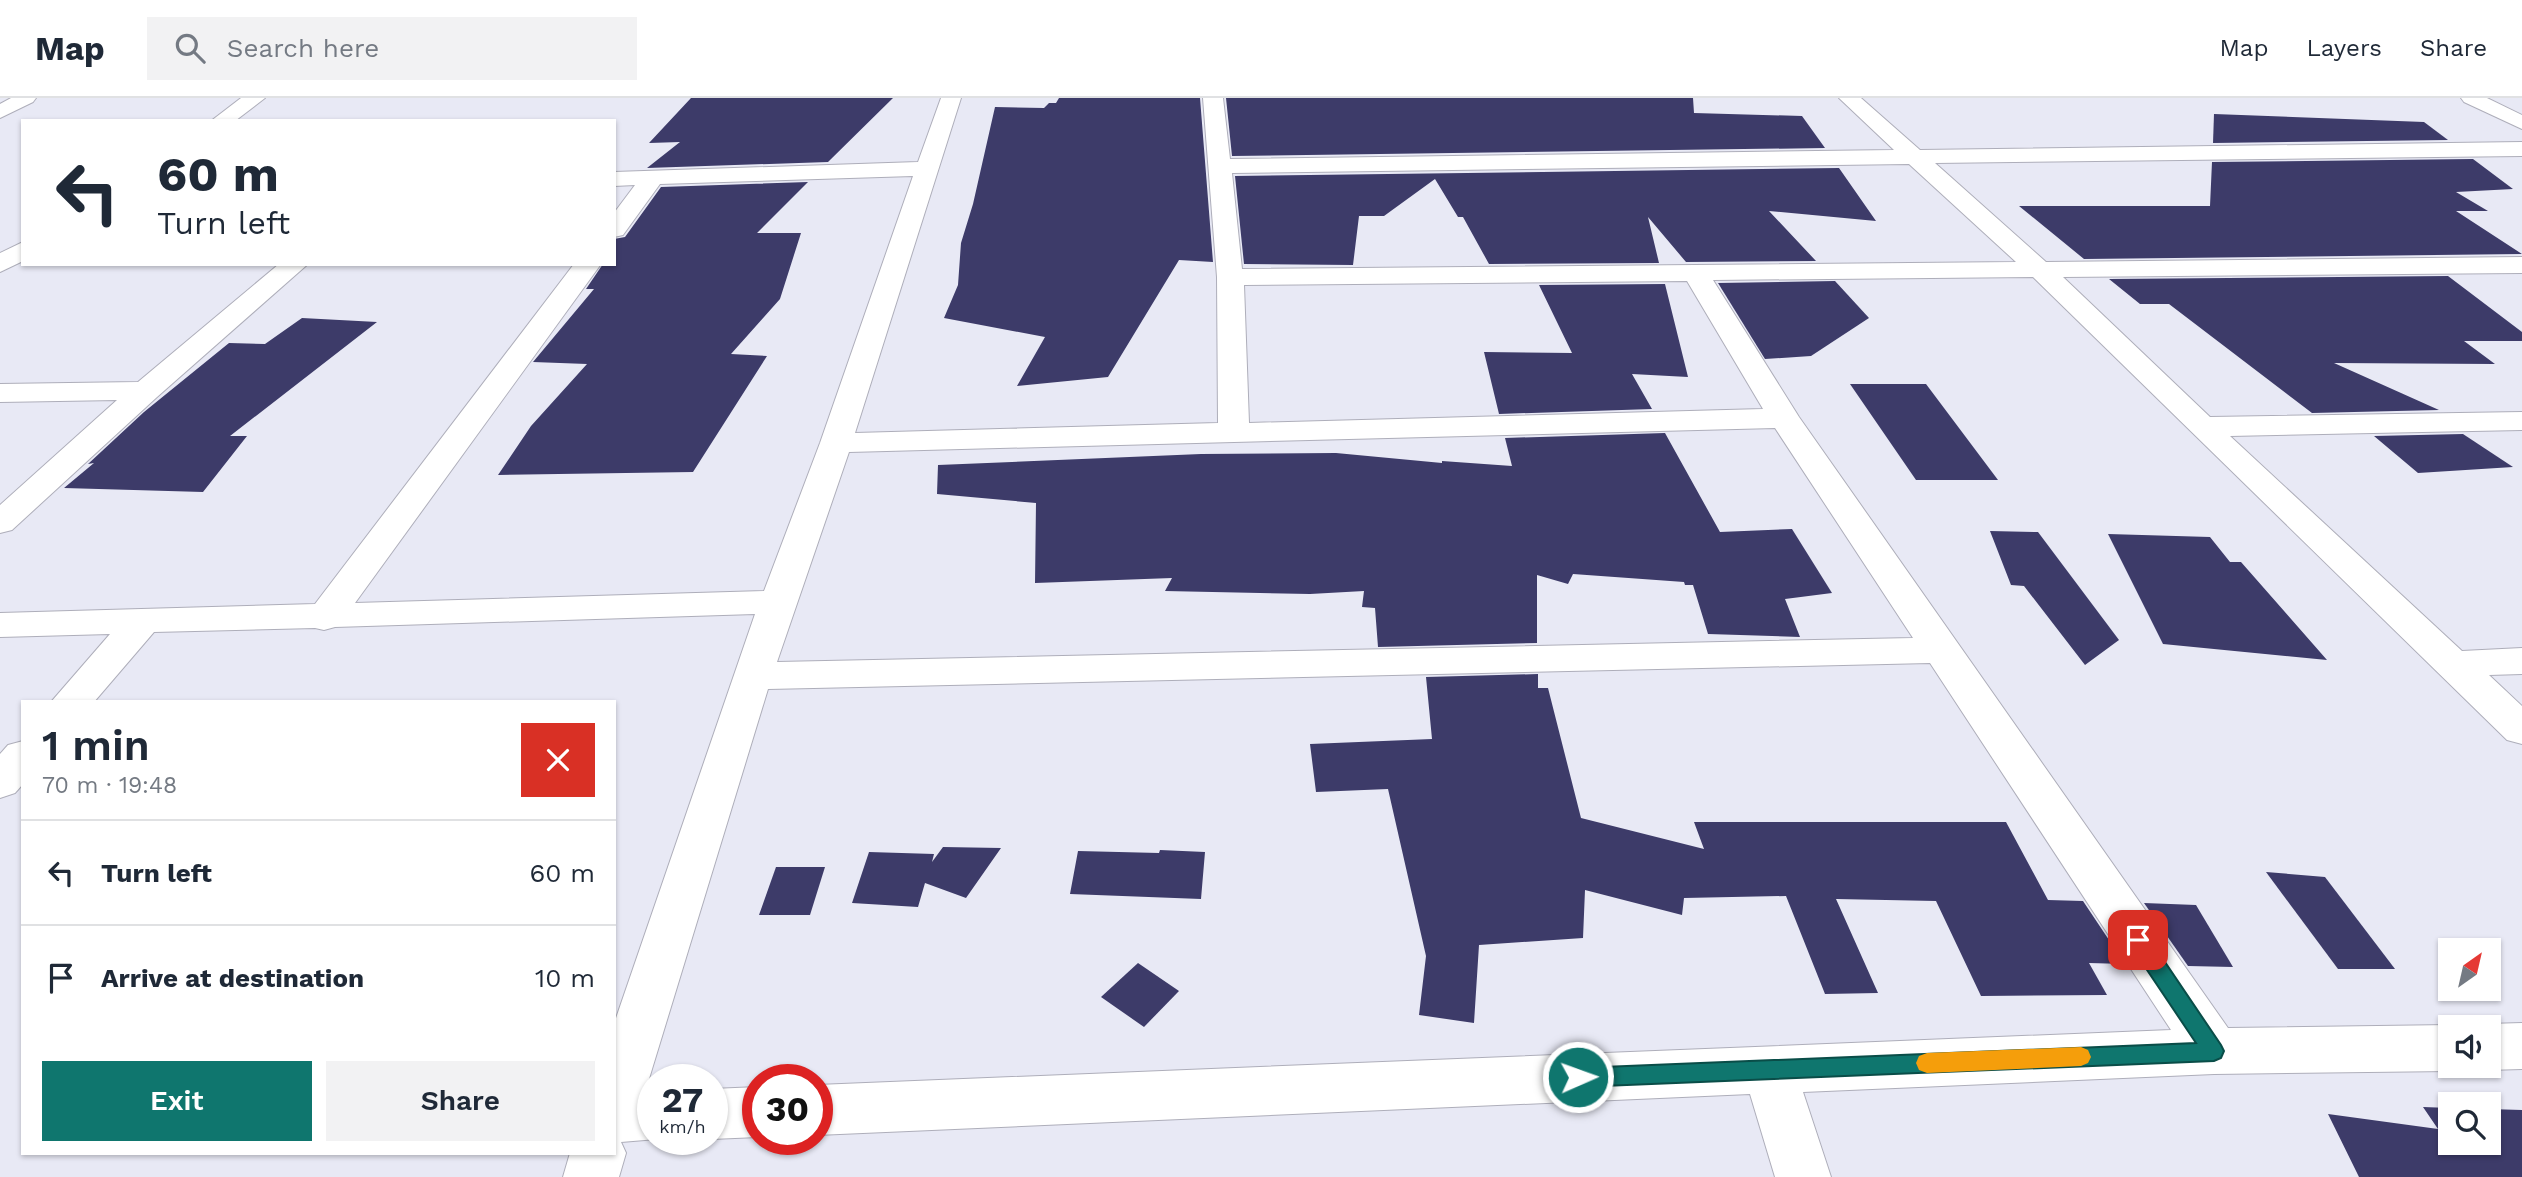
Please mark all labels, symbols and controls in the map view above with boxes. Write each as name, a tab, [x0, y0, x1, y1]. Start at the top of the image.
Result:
search box	[147, 17, 637, 80]
text: Map	[35, 29, 105, 68]
icon: search	[171, 29, 209, 67]
text: Search here	[227, 33, 379, 63]
text: Map	[2220, 34, 2268, 62]
text: Layers	[2306, 34, 2382, 62]
text: Share	[2420, 34, 2487, 62]
text: 60 m	[157, 145, 279, 203]
icon: left	[42, 147, 133, 238]
text: Turn left	[157, 204, 290, 242]
text: 1 min	[42, 721, 150, 770]
button: close	[521, 723, 595, 797]
text: 70 m · 19:48	[42, 772, 177, 799]
icon: left	[42, 854, 80, 892]
text: Turn left	[101, 858, 212, 888]
text: 60 m	[529, 858, 595, 888]
pin	[2108, 910, 2168, 970]
icon: arrive	[2119, 921, 2157, 959]
north arrow	[2438, 938, 2501, 1001]
map controls	[2438, 938, 2501, 1155]
icon: arrive	[42, 959, 80, 997]
text: Arrive at destination	[101, 963, 364, 993]
text: 10 m	[535, 963, 595, 993]
button: sound	[2438, 1015, 2501, 1078]
position arrow	[1541, 1040, 1615, 1114]
button: Exit	[42, 1061, 312, 1141]
button: Share	[326, 1061, 595, 1141]
speed limit sign: 30	[742, 1064, 833, 1155]
text: 27	[662, 1079, 703, 1121]
button: search	[2438, 1092, 2501, 1155]
text: km/h	[659, 1116, 706, 1137]

